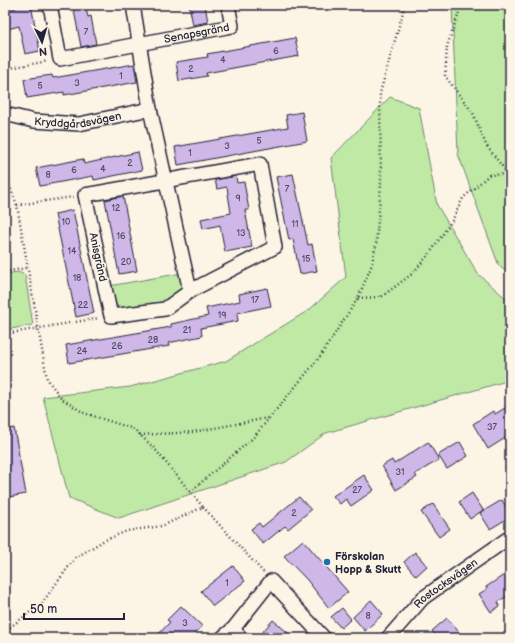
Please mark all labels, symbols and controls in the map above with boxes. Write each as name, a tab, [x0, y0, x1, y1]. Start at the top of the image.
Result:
street label: Senapsgränd	[163, 20, 230, 45]
north arrow	[22, 22, 62, 62]
house number: 7	[84, 27, 89, 38]
text: N	[38, 45, 48, 58]
house number: 6	[273, 46, 279, 57]
house number: 4	[220, 55, 226, 66]
house number: 2	[188, 64, 194, 75]
house number: 1	[119, 71, 123, 82]
house number: 3	[74, 78, 80, 89]
house number: 5	[37, 81, 43, 92]
street label: Kryddgårdsvägen	[34, 109, 122, 131]
house number: 5	[256, 136, 262, 147]
house number: 3	[224, 141, 230, 152]
house number: 1	[188, 148, 192, 159]
house number: 2	[127, 158, 133, 169]
house number: 4	[100, 164, 106, 175]
house number: 6	[71, 165, 77, 176]
house number: 8	[45, 170, 51, 181]
house number: 7	[285, 184, 290, 195]
house number: 9	[235, 193, 241, 204]
house number: 12	[112, 203, 121, 214]
house number: 10	[62, 217, 70, 228]
house number: 11	[292, 219, 298, 230]
house number: 13	[236, 228, 246, 239]
street label: Anisgränd	[86, 231, 110, 283]
house number: 16	[117, 231, 126, 242]
house number: 14	[68, 246, 77, 257]
house number: 15	[302, 254, 310, 265]
house number: 20	[121, 257, 131, 268]
house number: 18	[73, 273, 81, 284]
house number: 17	[251, 295, 260, 306]
house number: 22	[78, 300, 89, 311]
house number: 19	[218, 310, 226, 321]
house number: 21	[183, 325, 191, 336]
house number: 28	[148, 335, 158, 346]
house number: 26	[112, 341, 123, 352]
house number: 24	[77, 346, 88, 357]
house number: 37	[487, 422, 498, 433]
house number: 31	[395, 467, 405, 478]
house number: 27	[352, 485, 362, 496]
house number: 2	[291, 508, 297, 519]
place label: Förskolan Hopp & Skutt	[335, 550, 401, 576]
street label: Rostocksvägen	[411, 555, 480, 611]
marker: Förskolan Hopp & Skutt	[322, 557, 332, 567]
house number: 1	[225, 578, 229, 589]
scale bar	[24, 595, 124, 621]
text: 50 m	[30, 602, 57, 617]
house number: 8	[365, 611, 371, 622]
house number: 3	[182, 618, 188, 629]

